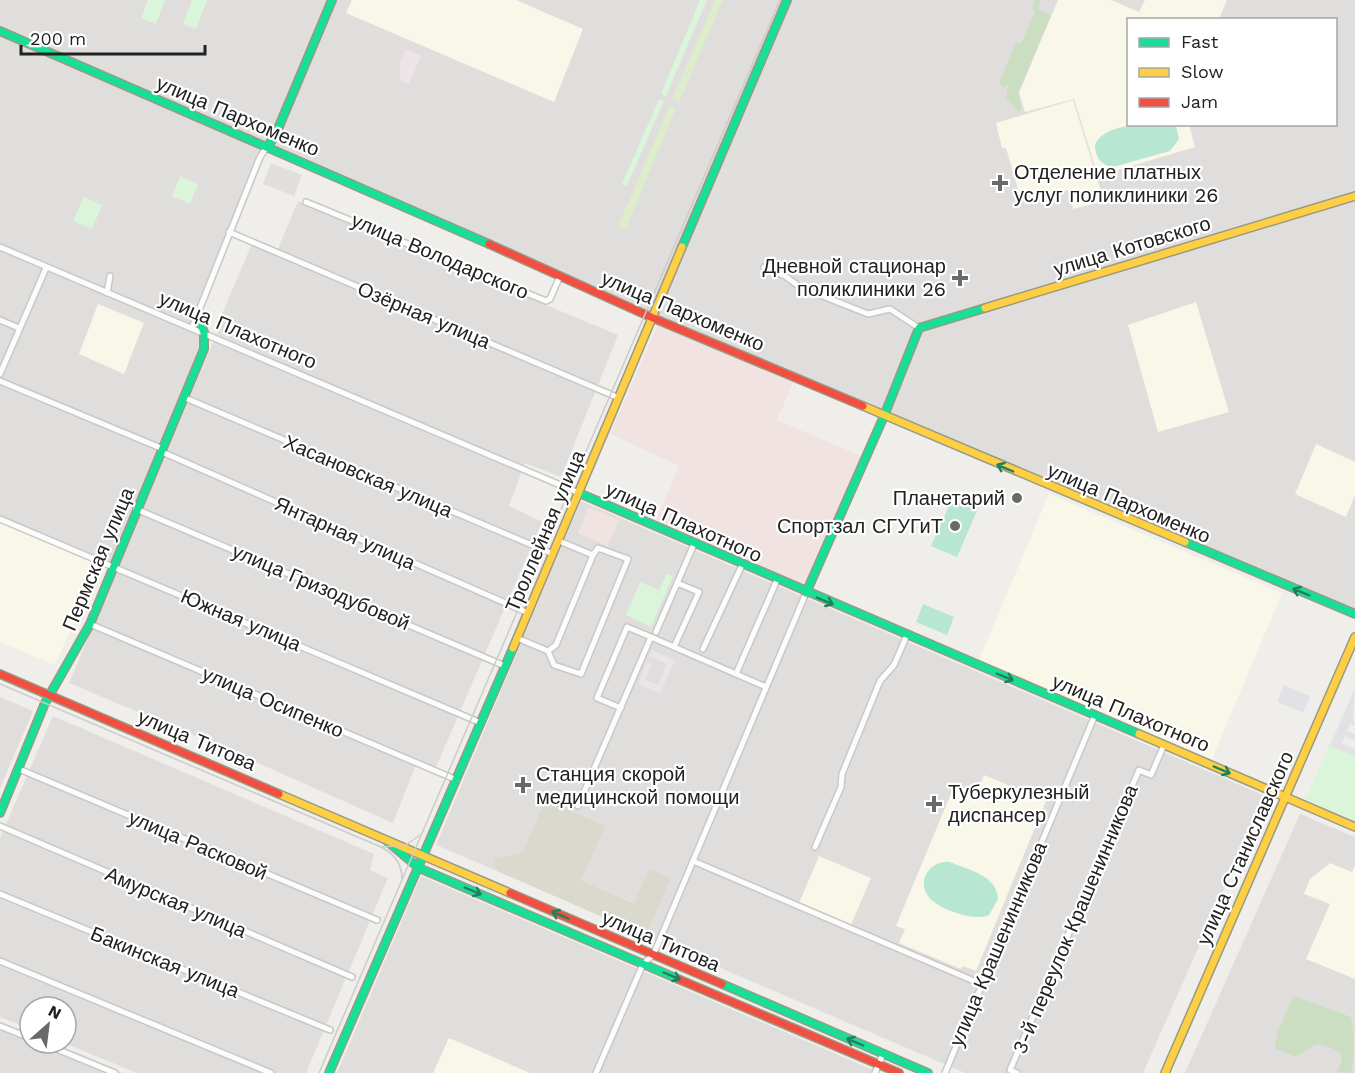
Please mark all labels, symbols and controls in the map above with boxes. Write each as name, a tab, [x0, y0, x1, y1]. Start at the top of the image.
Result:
scale bar	[21, 18, 206, 56]
legend	[1127, 18, 1337, 126]
text: 200 m	[30, 28, 86, 49]
text: Fast	[1181, 31, 1219, 52]
text: Slow	[1181, 61, 1224, 82]
street label: улица Пархоменко	[153, 71, 323, 161]
text: Jam	[1181, 91, 1218, 112]
place label: Отделение платных услуг поликлиники 26	[1014, 160, 1219, 207]
marker: Отделение платных услуг поликлиники 26	[991, 174, 1009, 192]
street label: улица Володарского	[348, 208, 532, 304]
street label: улица Котовского	[1051, 211, 1213, 281]
place label: Дневной стационар поликлиники 26	[762, 254, 946, 301]
street label: улица Пархоменко	[598, 266, 768, 356]
marker: Дневной стационар поликлиники 26	[951, 269, 969, 287]
street label: Озёрная улица	[354, 276, 495, 354]
street label: улица Плахотного	[156, 286, 320, 374]
street label: Хасановская улица	[280, 430, 457, 523]
street label: Троллейная улица	[500, 446, 590, 615]
street label: улица Пархоменко	[1044, 458, 1214, 548]
one-way arrow	[996, 462, 1015, 473]
street label: улица Плахотного	[602, 477, 766, 567]
street label: Пермская улица	[57, 483, 139, 634]
place label: Планетарий	[893, 486, 1005, 510]
street label: Янтарная улица	[271, 491, 420, 575]
marker: Планетарий	[1010, 491, 1024, 505]
place label: Спортзал СГУГиТ	[777, 514, 943, 538]
marker: Спортзал СГУГиТ	[948, 519, 962, 533]
street label: улица Гризодубовой	[229, 539, 413, 635]
street label: Южная улица	[177, 584, 306, 656]
one-way arrow	[1292, 586, 1311, 597]
one-way arrow	[815, 596, 834, 607]
street label: улица Осипенко	[199, 661, 347, 743]
street label: улица Плахотного	[1049, 669, 1213, 757]
one-way arrow	[995, 672, 1013, 683]
street label: улица Титова	[134, 704, 260, 776]
street label: улица Станиславского	[1191, 747, 1299, 949]
place label: Станция скорой медицинской помощи	[536, 762, 740, 809]
one-way arrow	[1213, 765, 1231, 776]
marker: Станция скорой медицинской помощи	[514, 776, 532, 794]
place label: Туберкулезный диспансер	[948, 780, 1089, 827]
street label: 3-й переулок Крашенинникова	[1007, 780, 1143, 1057]
marker: Туберкулезный диспансер	[925, 795, 943, 813]
street label: улица Расковой	[125, 805, 271, 885]
street label: улица Крашенинникова	[944, 837, 1052, 1050]
street label: Амурская улица	[102, 861, 251, 943]
one-way arrow	[463, 886, 482, 897]
street label: улица Титова	[598, 905, 724, 977]
one-way arrow	[551, 909, 569, 920]
street label: Бакинская улица	[87, 921, 244, 1003]
one-way arrow	[662, 971, 680, 982]
north arrow	[18, 995, 78, 1055]
text: N	[45, 1001, 65, 1023]
one-way arrow	[846, 1036, 865, 1047]

